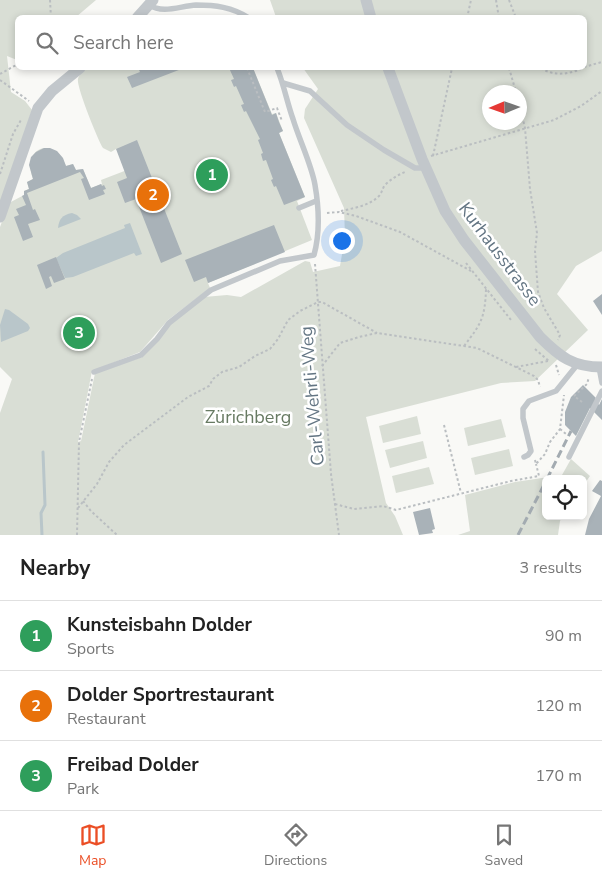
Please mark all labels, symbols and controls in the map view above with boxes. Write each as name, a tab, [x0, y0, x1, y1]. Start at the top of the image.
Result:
search box	[15, 15, 587, 70]
icon: search	[33, 29, 61, 57]
text: Search here	[73, 30, 174, 56]
north arrow	[482, 85, 527, 130]
pin: 1	[196, 156, 228, 194]
pin: 2	[137, 176, 169, 214]
street label: Kurhausstrasse	[453, 197, 547, 311]
your location	[329, 228, 355, 254]
pin: 3	[63, 314, 95, 352]
street label: Carl-Wehrli-Weg	[294, 325, 330, 467]
park label: Zürichberg	[205, 405, 291, 429]
map controls	[542, 475, 587, 520]
button: locate	[542, 475, 587, 520]
text: Nearby	[20, 554, 90, 582]
text: 3 results	[520, 557, 582, 579]
text: Kunsteisbahn Dolder	[67, 612, 252, 638]
text: 1	[31, 625, 41, 647]
text: 90 m	[545, 625, 582, 647]
text: Sports	[67, 638, 115, 660]
text: Dolder Sportrestaurant	[67, 682, 274, 708]
text: 2	[31, 695, 41, 717]
text: 120 m	[535, 695, 582, 717]
text: Restaurant	[67, 708, 146, 730]
text: Freibad Dolder	[67, 752, 199, 778]
text: 3	[31, 765, 41, 787]
text: 170 m	[535, 765, 582, 787]
text: Park	[67, 778, 99, 800]
tab: Map	[79, 821, 107, 870]
tab: Directions	[264, 821, 327, 870]
tab: Saved	[485, 821, 523, 870]

